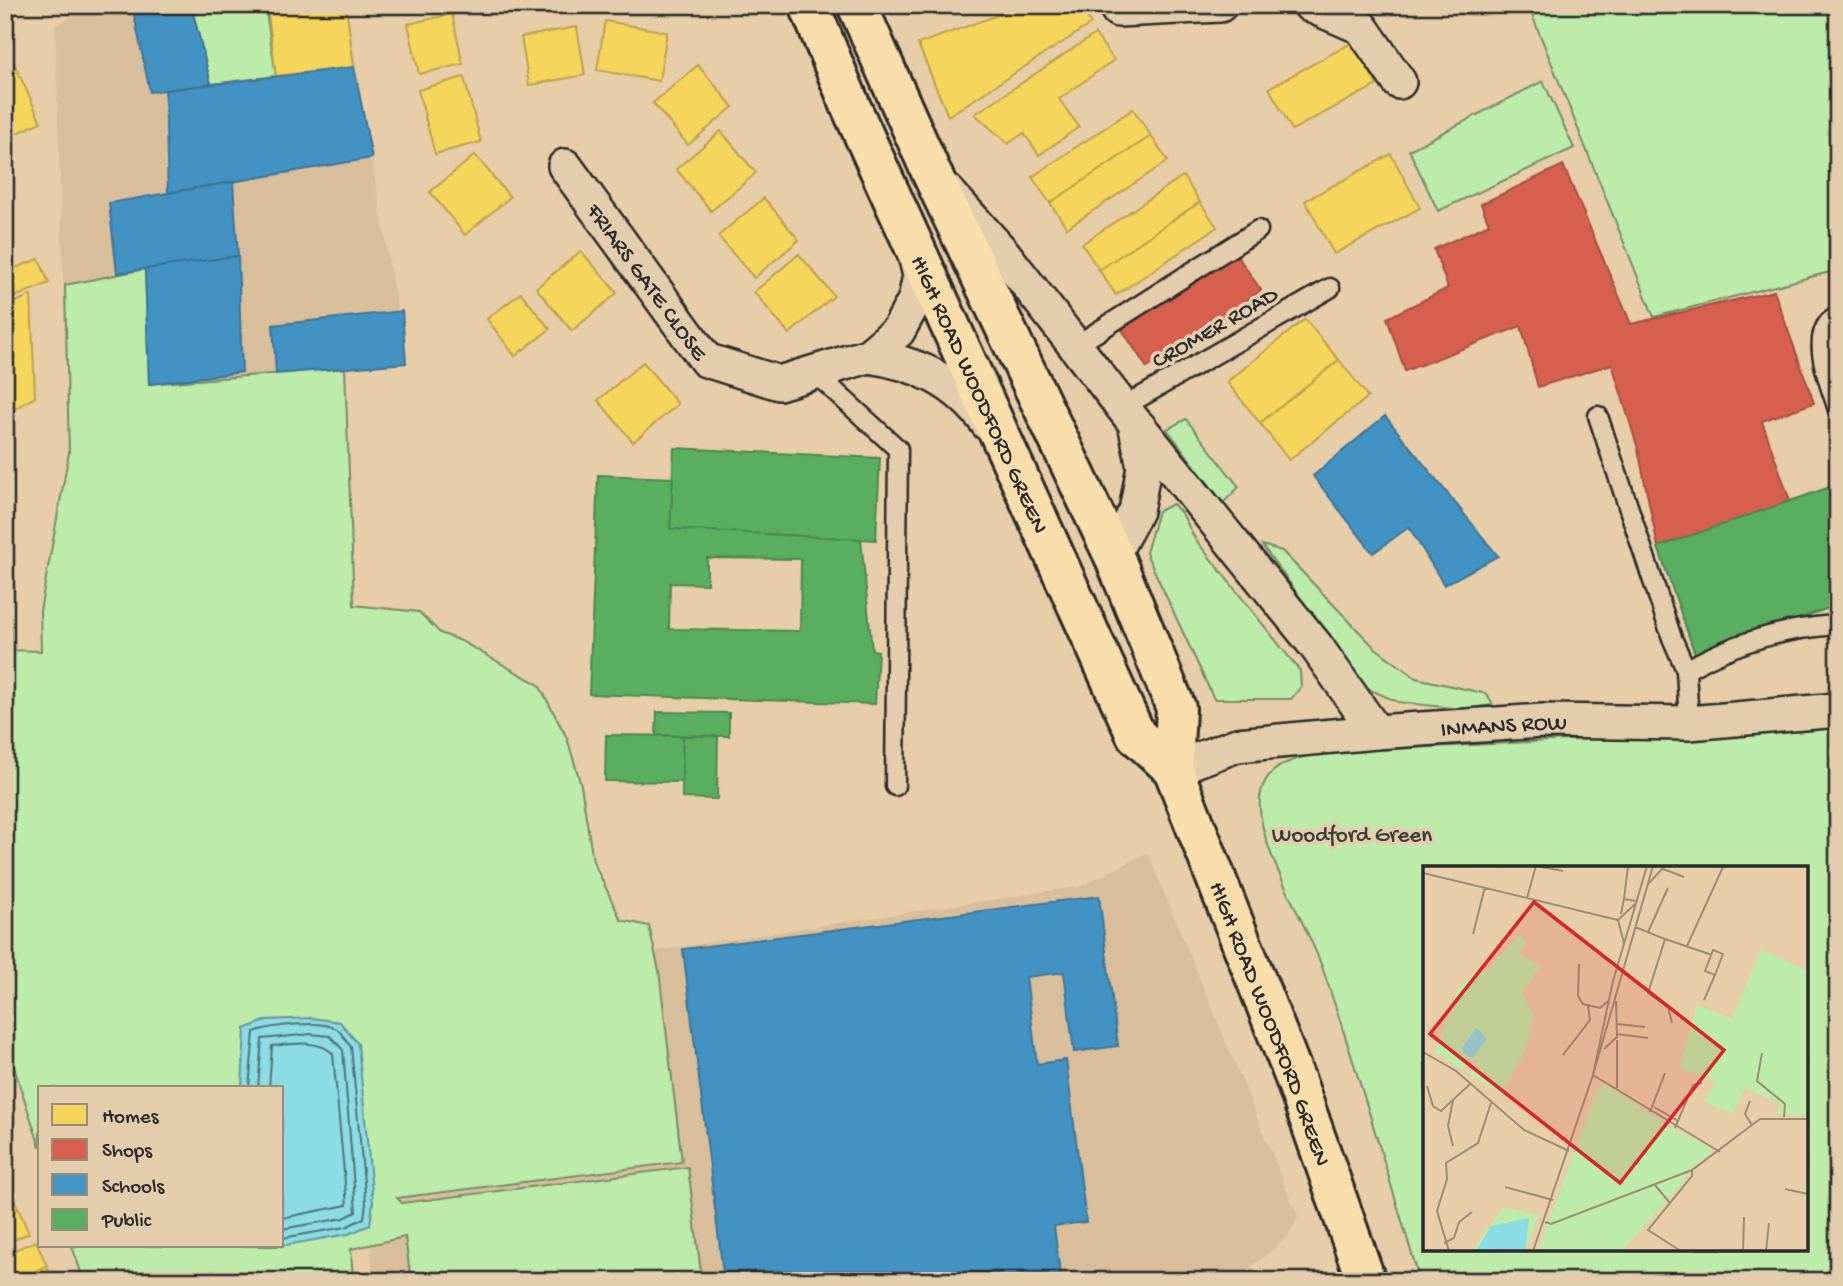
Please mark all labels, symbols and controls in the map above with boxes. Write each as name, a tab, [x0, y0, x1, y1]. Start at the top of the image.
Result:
street label: FRIARS GATE CLOSE	[579, 198, 713, 368]
street label: HIGH ROAD WOODFORD GREEN	[903, 252, 1053, 538]
street label: CROMER ROAD	[1148, 282, 1284, 376]
street label: INMANS ROW	[1440, 711, 1567, 745]
park label: Woodford Green	[1272, 823, 1432, 850]
inset map	[1423, 866, 1808, 1251]
street label: HIGH ROAD WOODFORD GREEN	[1202, 878, 1335, 1170]
legend	[38, 1086, 284, 1248]
text: Homes	[102, 1106, 160, 1131]
text: Shops	[102, 1140, 153, 1165]
text: Schools	[102, 1176, 166, 1201]
text: Public	[101, 1210, 152, 1235]

